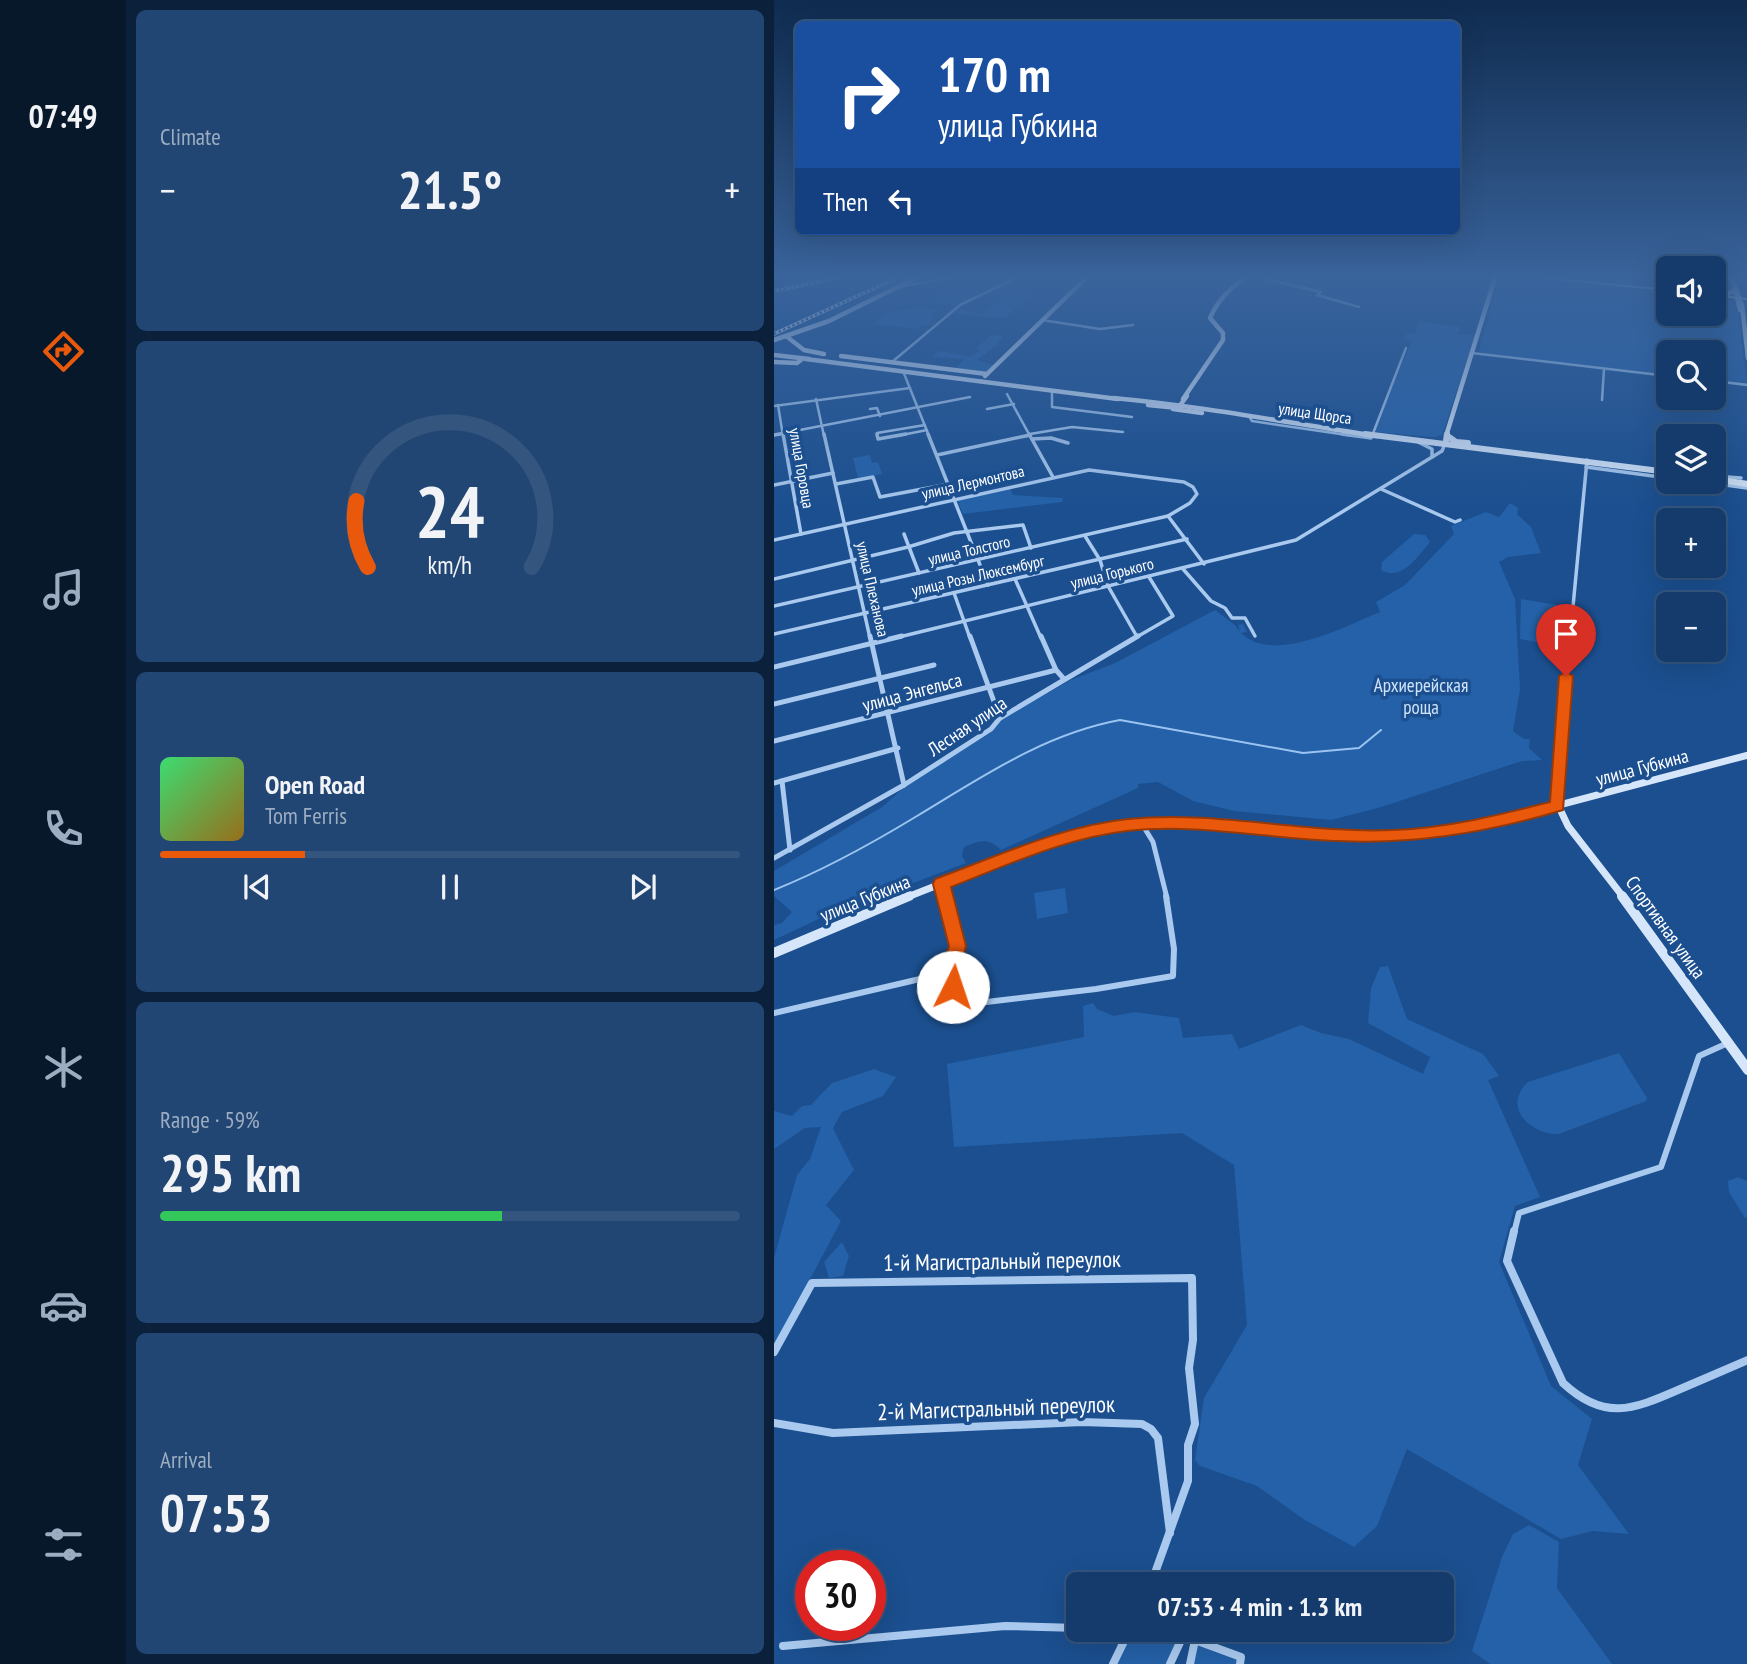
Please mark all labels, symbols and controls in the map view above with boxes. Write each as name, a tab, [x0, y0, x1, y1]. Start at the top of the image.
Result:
text: 170 m	[938, 42, 1051, 106]
icon: right	[823, 49, 914, 140]
text: 07:49	[28, 95, 98, 137]
text: улица Губкина	[938, 104, 1098, 146]
text: Climate	[160, 122, 221, 151]
text: 21.5°	[398, 156, 502, 223]
text: −	[160, 165, 176, 214]
text: +	[724, 165, 740, 214]
icon: left	[882, 182, 920, 220]
text: Then	[823, 185, 868, 218]
map controls	[1656, 256, 1726, 662]
button: sound	[1656, 256, 1726, 326]
icon: directions	[39, 327, 88, 376]
button: search	[1656, 340, 1726, 410]
street label: улица Щорса	[1277, 398, 1353, 428]
button: layers	[1656, 424, 1726, 494]
street label: улица Горовца	[785, 426, 819, 510]
street label: улица Лермонтова	[920, 460, 1026, 504]
text: 24	[415, 464, 485, 558]
button: +	[1656, 508, 1726, 578]
street label: улица Толстого	[926, 531, 1012, 569]
street label: улица Плеханова	[852, 539, 894, 639]
text: km/h	[428, 549, 472, 581]
street label: улица Розы Люксембург	[910, 550, 1047, 600]
street label: улица Горького	[1068, 553, 1156, 593]
icon: music	[39, 565, 88, 614]
button: −	[1656, 592, 1726, 662]
pin	[1536, 604, 1596, 676]
icon: arrive	[1547, 615, 1585, 653]
street label: улица Энгельса	[860, 667, 964, 717]
park label: Архиерейская роща	[1374, 673, 1468, 719]
street label: Лесная улица	[922, 691, 1011, 762]
street label: улица Губкина	[1593, 743, 1691, 791]
text: Open Road	[265, 768, 365, 801]
text: Tom Ferris	[265, 801, 347, 830]
icon: phone	[39, 804, 88, 853]
icon: previous	[238, 868, 276, 906]
icon: pause	[431, 868, 469, 906]
icon: next	[624, 868, 662, 906]
street label: улица Губкина	[816, 869, 914, 927]
street label: Спортивная улица	[1621, 871, 1711, 983]
position arrow	[916, 950, 990, 1024]
icon: climate	[39, 1043, 88, 1092]
text: Range · 59%	[160, 1105, 260, 1134]
text: 295 km	[160, 1139, 301, 1206]
street label: 1-й Магистральный переулок	[883, 1244, 1121, 1277]
icon: car	[39, 1281, 88, 1330]
street label: 2-й Магистральный переулок	[877, 1389, 1115, 1426]
text: Arrival	[160, 1445, 212, 1474]
text: 07:53	[160, 1479, 272, 1546]
icon: filters	[39, 1520, 88, 1569]
speed limit sign: 30	[795, 1550, 886, 1641]
text: 07:53 · 4 min · 1.3 km	[1158, 1590, 1362, 1623]

